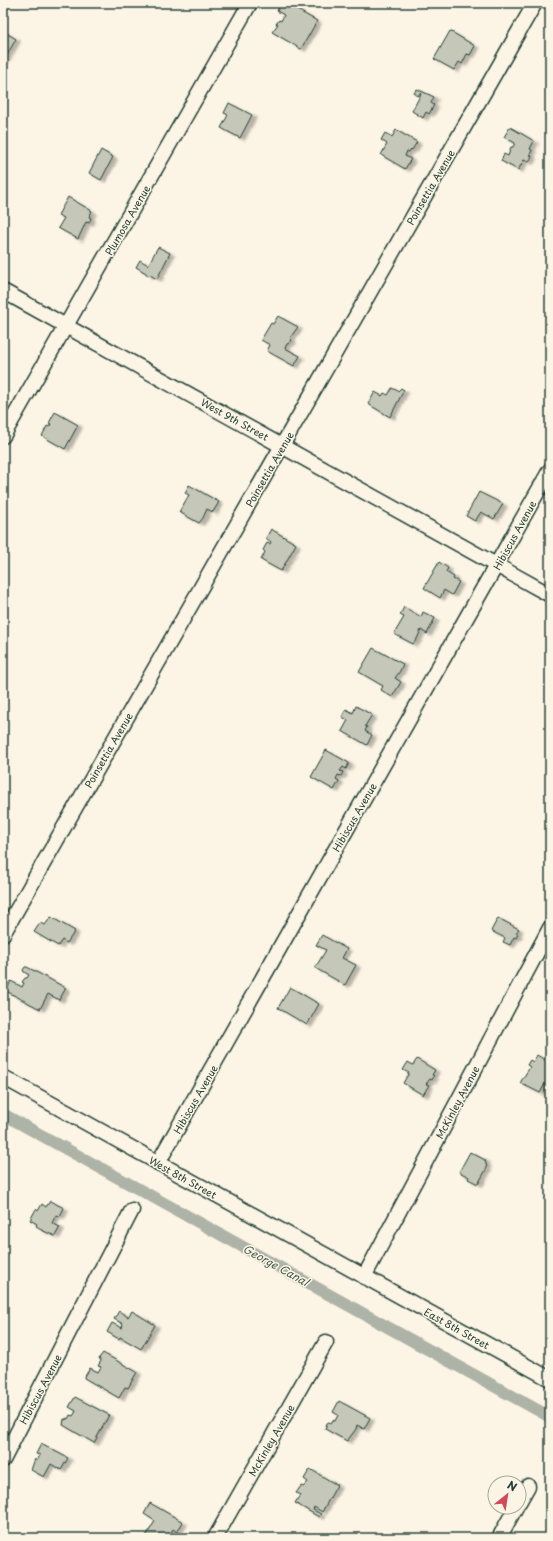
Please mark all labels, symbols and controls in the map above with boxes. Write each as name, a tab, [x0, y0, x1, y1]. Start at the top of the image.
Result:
street label: Poinsettia Avenue	[402, 146, 458, 228]
street label: Plumosa Avenue	[101, 182, 154, 258]
street label: West 9th Street	[198, 394, 272, 444]
street label: Poinsettia Avenue	[241, 428, 297, 510]
street label: Hibiscus Avenue	[489, 497, 540, 573]
street label: Poinsettia Avenue	[80, 709, 136, 791]
street label: Hibiscus Avenue	[328, 779, 380, 854]
street label: Hibiscus Avenue	[169, 1061, 221, 1136]
street label: McKinley Avenue	[431, 1062, 483, 1141]
street label: West 8th Street	[146, 1152, 220, 1202]
water label: George Canal	[240, 1240, 314, 1291]
street label: East 8th Street	[422, 1304, 492, 1352]
street label: Hibiscus Avenue	[15, 1351, 65, 1427]
street label: McKinley Avenue	[244, 1401, 298, 1479]
north arrow	[487, 1475, 527, 1515]
text: N	[504, 1476, 521, 1496]

